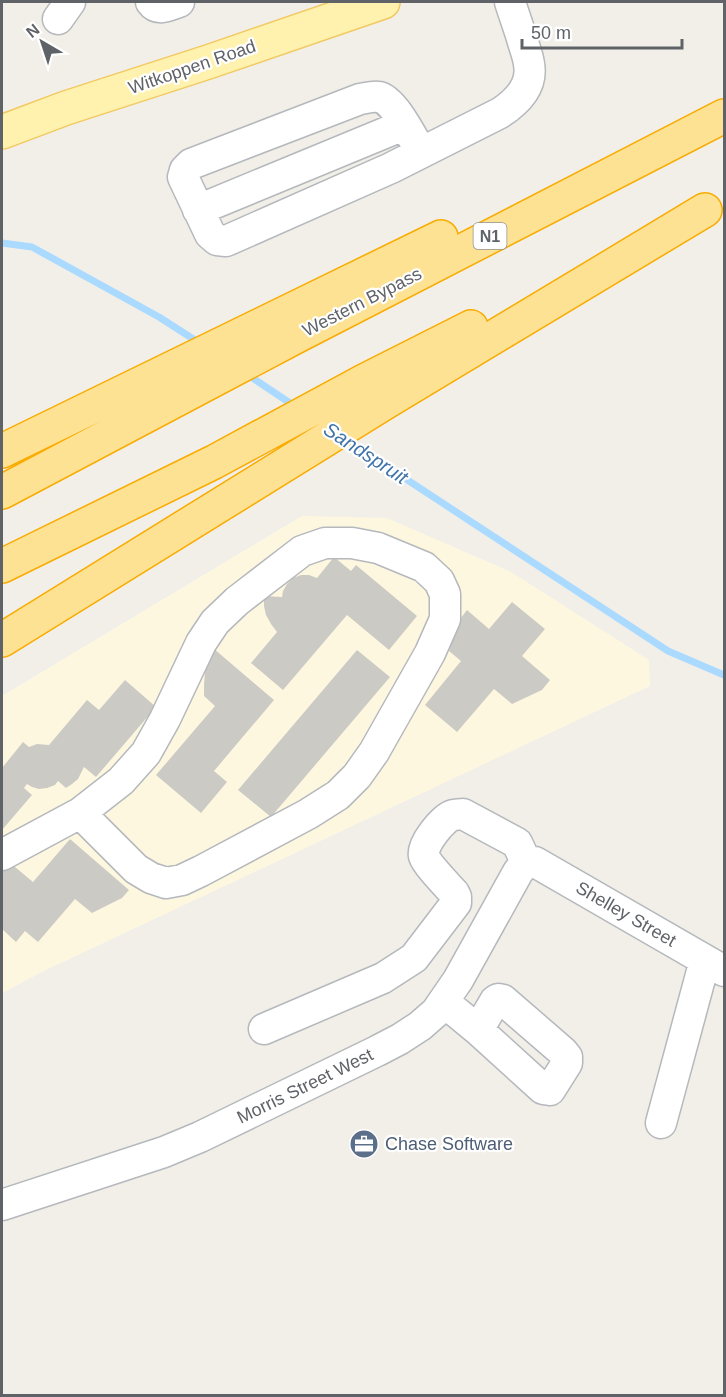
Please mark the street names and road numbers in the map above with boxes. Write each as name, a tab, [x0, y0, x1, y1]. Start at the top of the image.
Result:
street label: Witkoppen Road	[126, 36, 258, 98]
road number: N1	[474, 223, 506, 249]
street label: Western Bypass	[299, 263, 425, 341]
street label: Shelley Street	[572, 877, 680, 951]
street label: Morris Street West	[234, 1044, 376, 1128]

